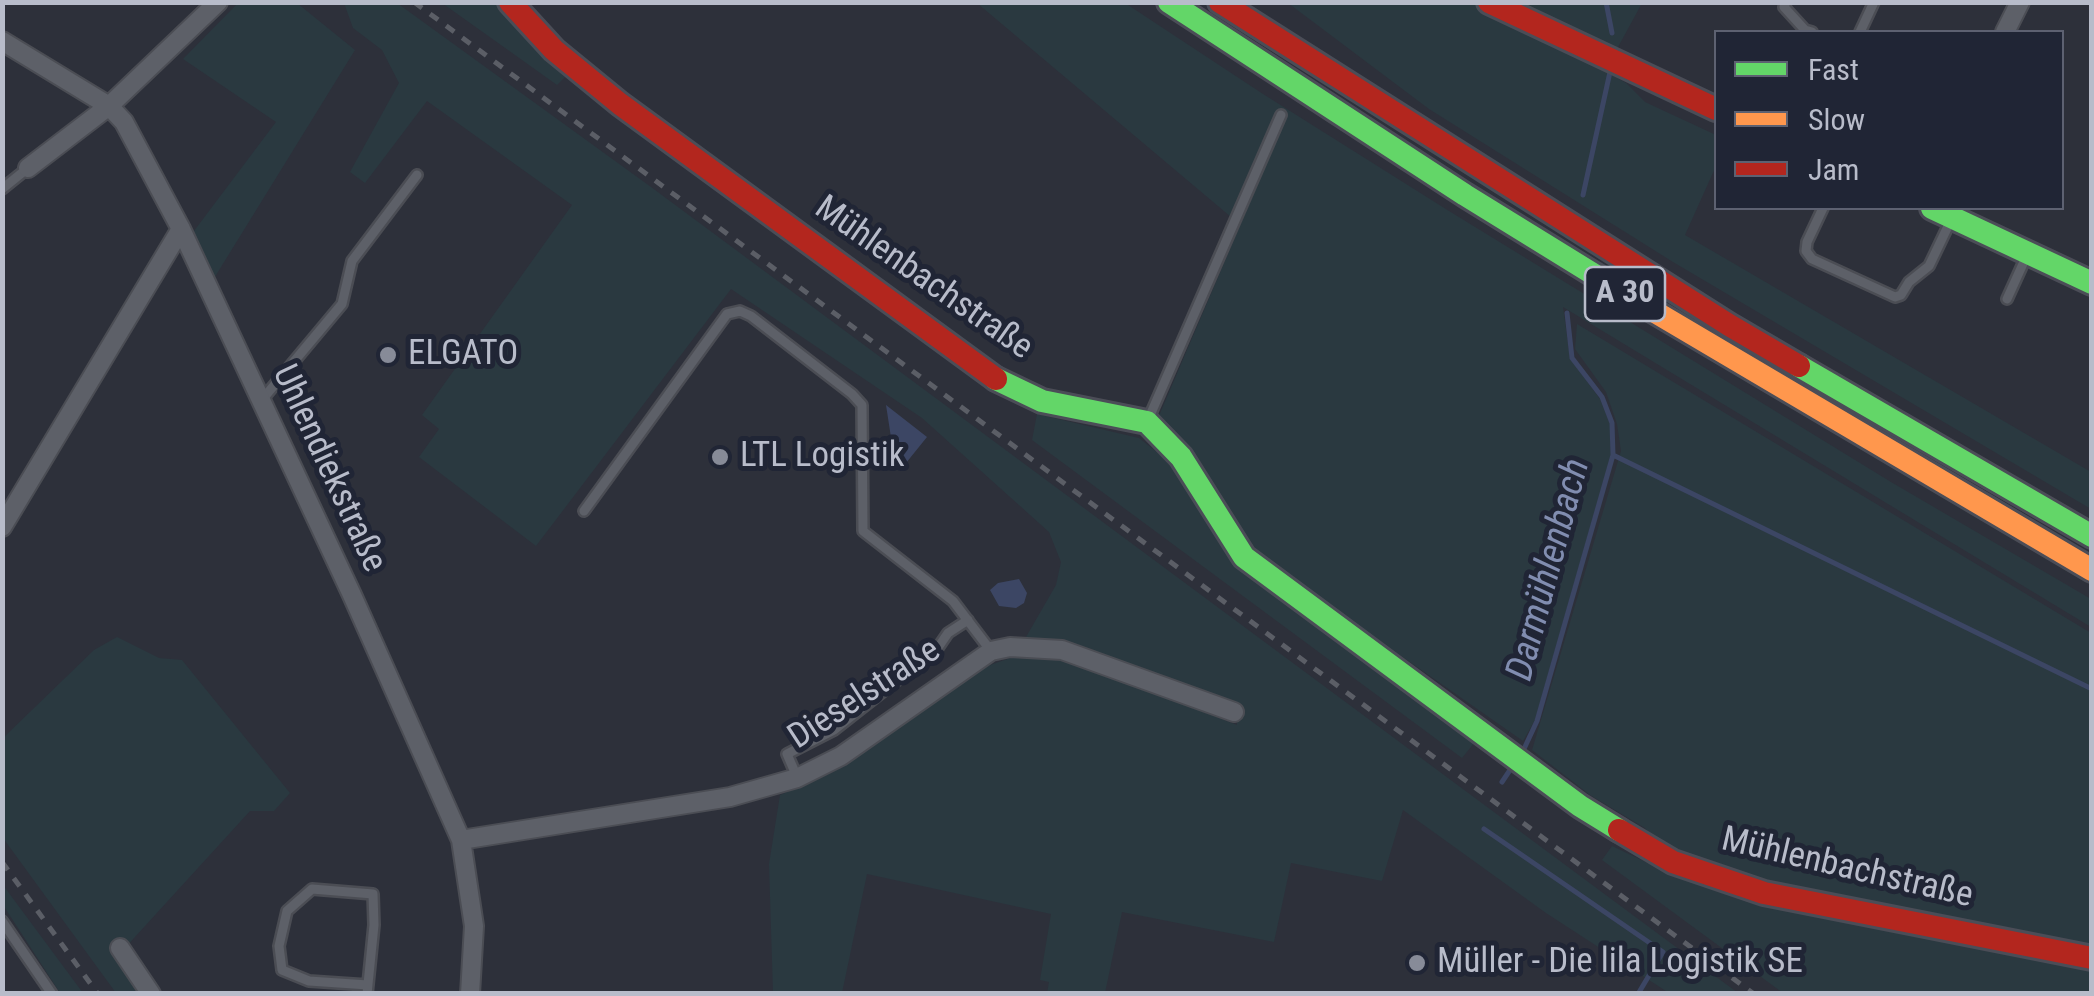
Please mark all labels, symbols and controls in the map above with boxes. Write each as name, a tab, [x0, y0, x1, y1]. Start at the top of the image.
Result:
legend	[1714, 30, 2064, 210]
text: Fast	[1808, 52, 1859, 87]
text: Slow	[1808, 102, 1865, 137]
text: Jam	[1808, 152, 1859, 187]
street label: Mühlenbachstraße	[806, 188, 1040, 370]
road number: A 30	[1585, 267, 1665, 321]
place label: ELGATO	[408, 334, 518, 376]
marker: ELGATO	[377, 344, 399, 366]
street label: Uhlendiekstraße	[262, 359, 394, 579]
place label: LTL Logistik	[740, 436, 904, 478]
marker: LTL Logistik	[709, 446, 731, 468]
water label: Darmühlenbach	[1499, 454, 1601, 686]
street label: Dieselstraße	[781, 630, 949, 760]
street label: Mühlenbachstraße	[1717, 820, 1977, 918]
place label: Müller - Die lila Logistik SE	[1437, 942, 1803, 984]
marker: Müller - Die lila Logistik SE	[1406, 952, 1428, 974]

